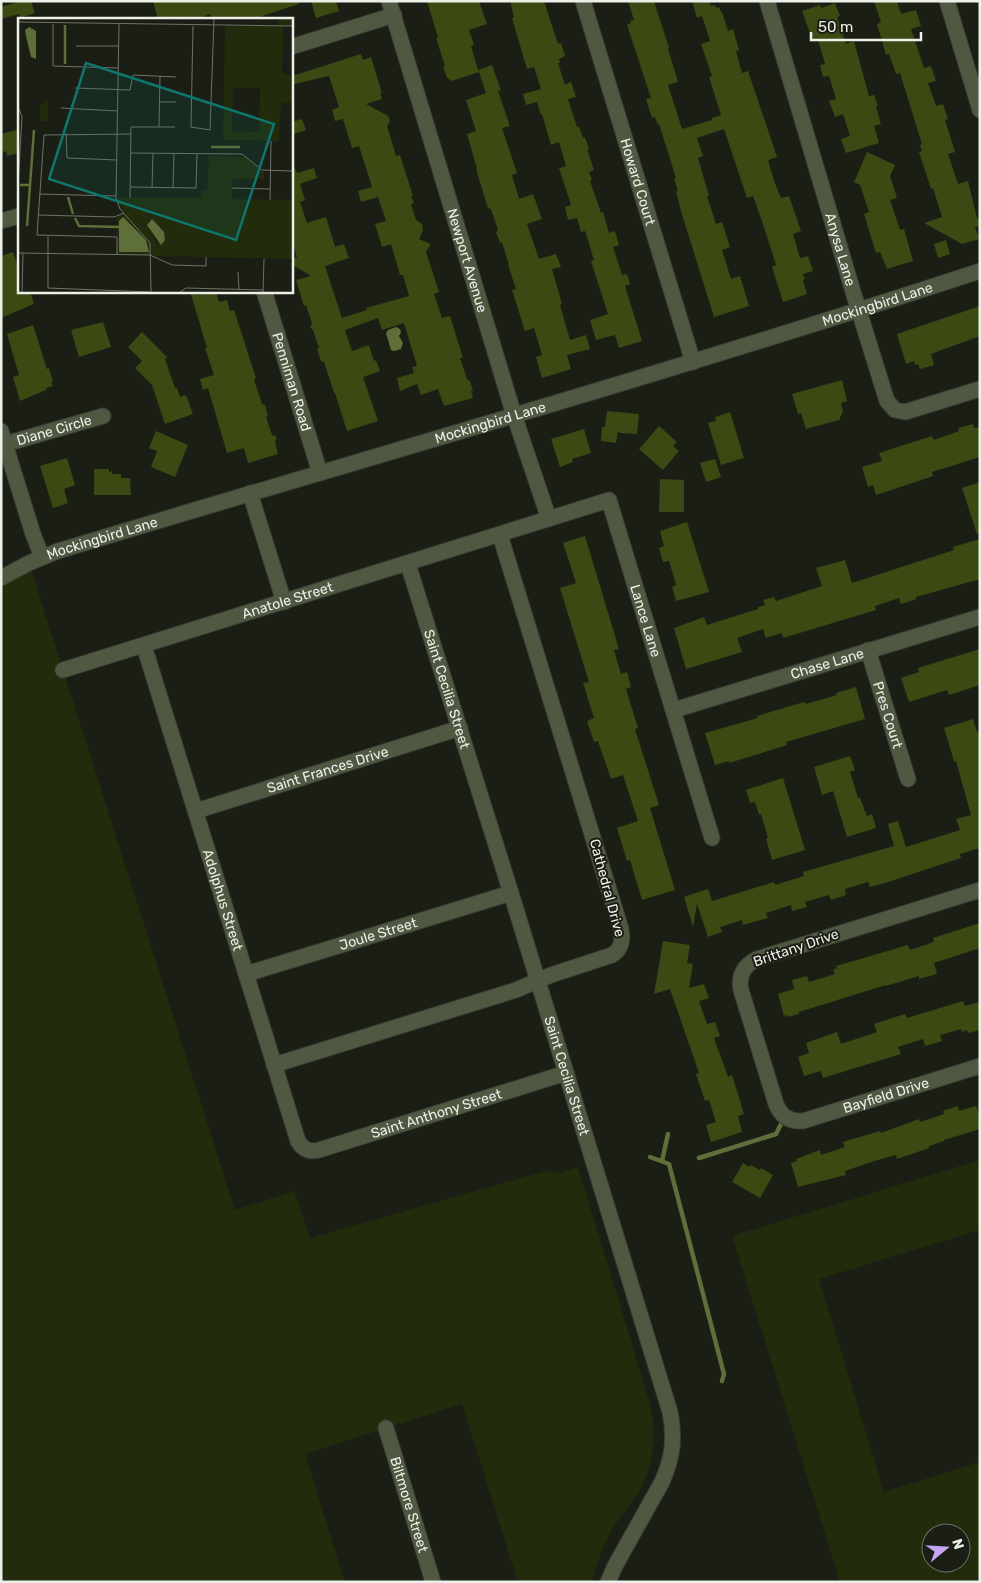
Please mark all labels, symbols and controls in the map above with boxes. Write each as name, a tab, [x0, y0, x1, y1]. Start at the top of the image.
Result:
scale bar	[811, 10, 921, 42]
inset map	[18, 18, 292, 292]
text: 50 m	[818, 18, 853, 36]
street label: Howard Court	[617, 136, 660, 228]
street label: Newport Avenue	[444, 206, 491, 315]
street label: Anysa Lane	[822, 211, 859, 288]
street label: Mockingbird Lane	[820, 278, 935, 330]
street label: Penniman Road	[269, 330, 315, 433]
street label: Mockingbird Lane	[433, 398, 548, 447]
street label: Diane Circle	[14, 411, 94, 449]
street label: Mockingbird Lane	[44, 513, 160, 563]
street label: Anatole Street	[240, 578, 335, 622]
street label: Lance Lane	[627, 582, 665, 659]
street label: Saint Cecilia Street	[421, 627, 474, 751]
street label: Chase Lane	[788, 644, 866, 683]
street label: Pres Court	[870, 679, 907, 751]
street label: Saint Frances Drive	[265, 742, 391, 797]
street label: Cathedral Drive	[586, 837, 628, 939]
street label: Adolphus Street	[199, 847, 247, 953]
street label: Joule Street	[337, 914, 419, 954]
street label: Brittany Drive	[751, 925, 841, 971]
street label: Saint Cecilia Street	[541, 1014, 593, 1138]
street label: Bayfield Drive	[841, 1074, 931, 1117]
street label: Saint Anthony Street	[369, 1085, 504, 1142]
street label: Biltmore Street	[387, 1455, 432, 1555]
north arrow	[921, 1523, 971, 1573]
text: N	[948, 1537, 968, 1552]

